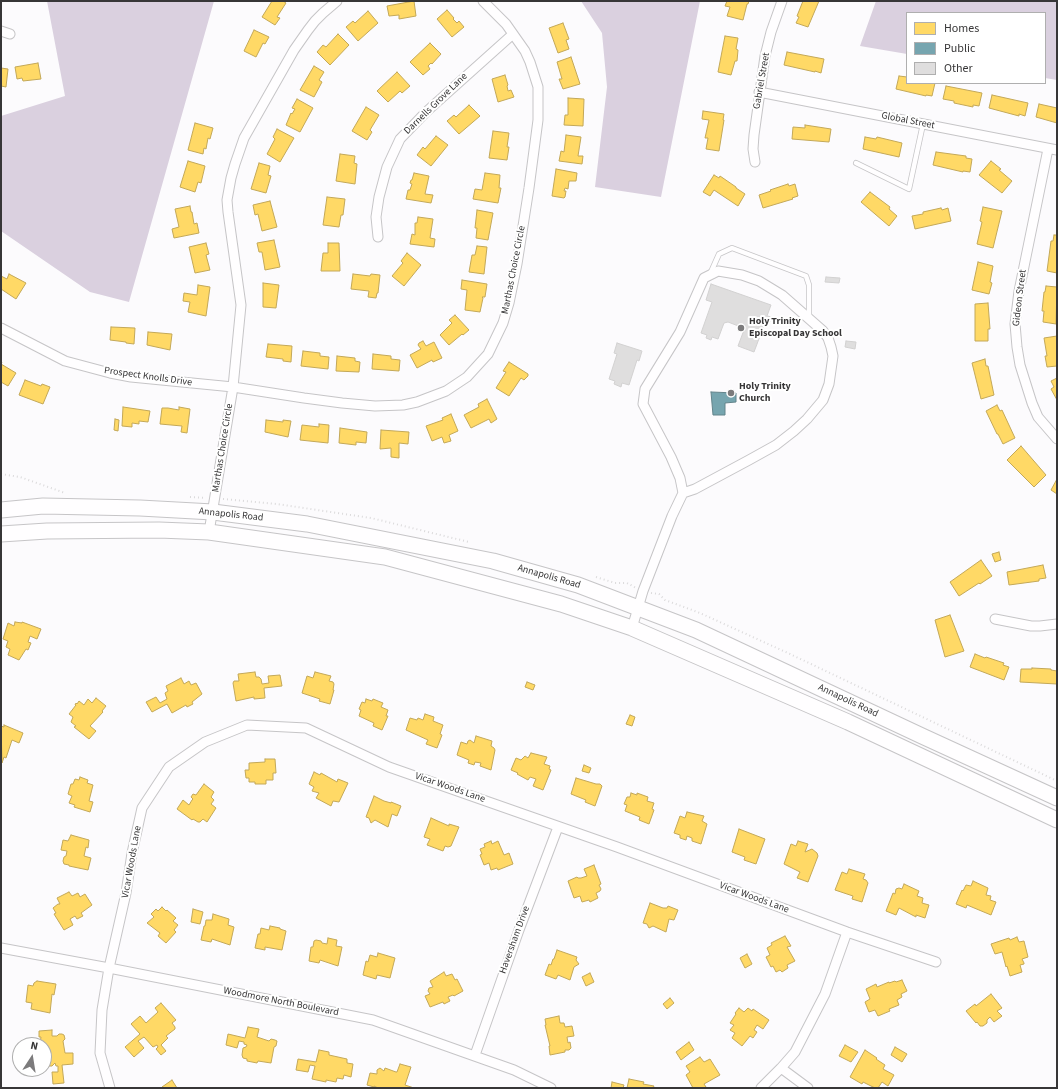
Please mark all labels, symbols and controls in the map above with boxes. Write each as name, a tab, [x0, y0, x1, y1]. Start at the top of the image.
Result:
legend	[906, 12, 1046, 84]
text: Homes	[944, 20, 979, 37]
text: Public	[944, 40, 975, 57]
street label: Gabriel Street	[751, 52, 773, 110]
text: Other	[944, 60, 973, 77]
street label: Darnells Grove Lane	[402, 71, 470, 137]
street label: Global Street	[880, 110, 936, 132]
street label: Marthas Choice Circle	[500, 225, 528, 315]
street label: Gideon Street	[1011, 269, 1029, 327]
place label: Holy Trinity Episcopal Day School	[749, 316, 842, 340]
marker: Holy Trinity Episcopal Day School	[736, 323, 746, 333]
street label: Prospect Knolls Drive	[103, 365, 193, 389]
place label: Holy Trinity Church	[739, 381, 791, 404]
marker: Holy Trinity Church	[726, 388, 736, 398]
street label: Marthas Choice Circle	[210, 403, 236, 493]
street label: Annapolis Road	[198, 506, 264, 524]
street label: Annapolis Road	[516, 562, 582, 592]
street label: Annapolis Road	[816, 682, 880, 720]
street label: Vicar Woods Lane	[413, 770, 487, 806]
street label: Vicar Woods Lane	[120, 825, 144, 899]
street label: Vicar Woods Lane	[717, 880, 791, 916]
street label: Haversham Drive	[497, 904, 533, 976]
street label: Woodmore North Boulevard	[222, 985, 340, 1019]
north arrow	[12, 1037, 52, 1077]
text: N	[29, 1038, 40, 1054]

